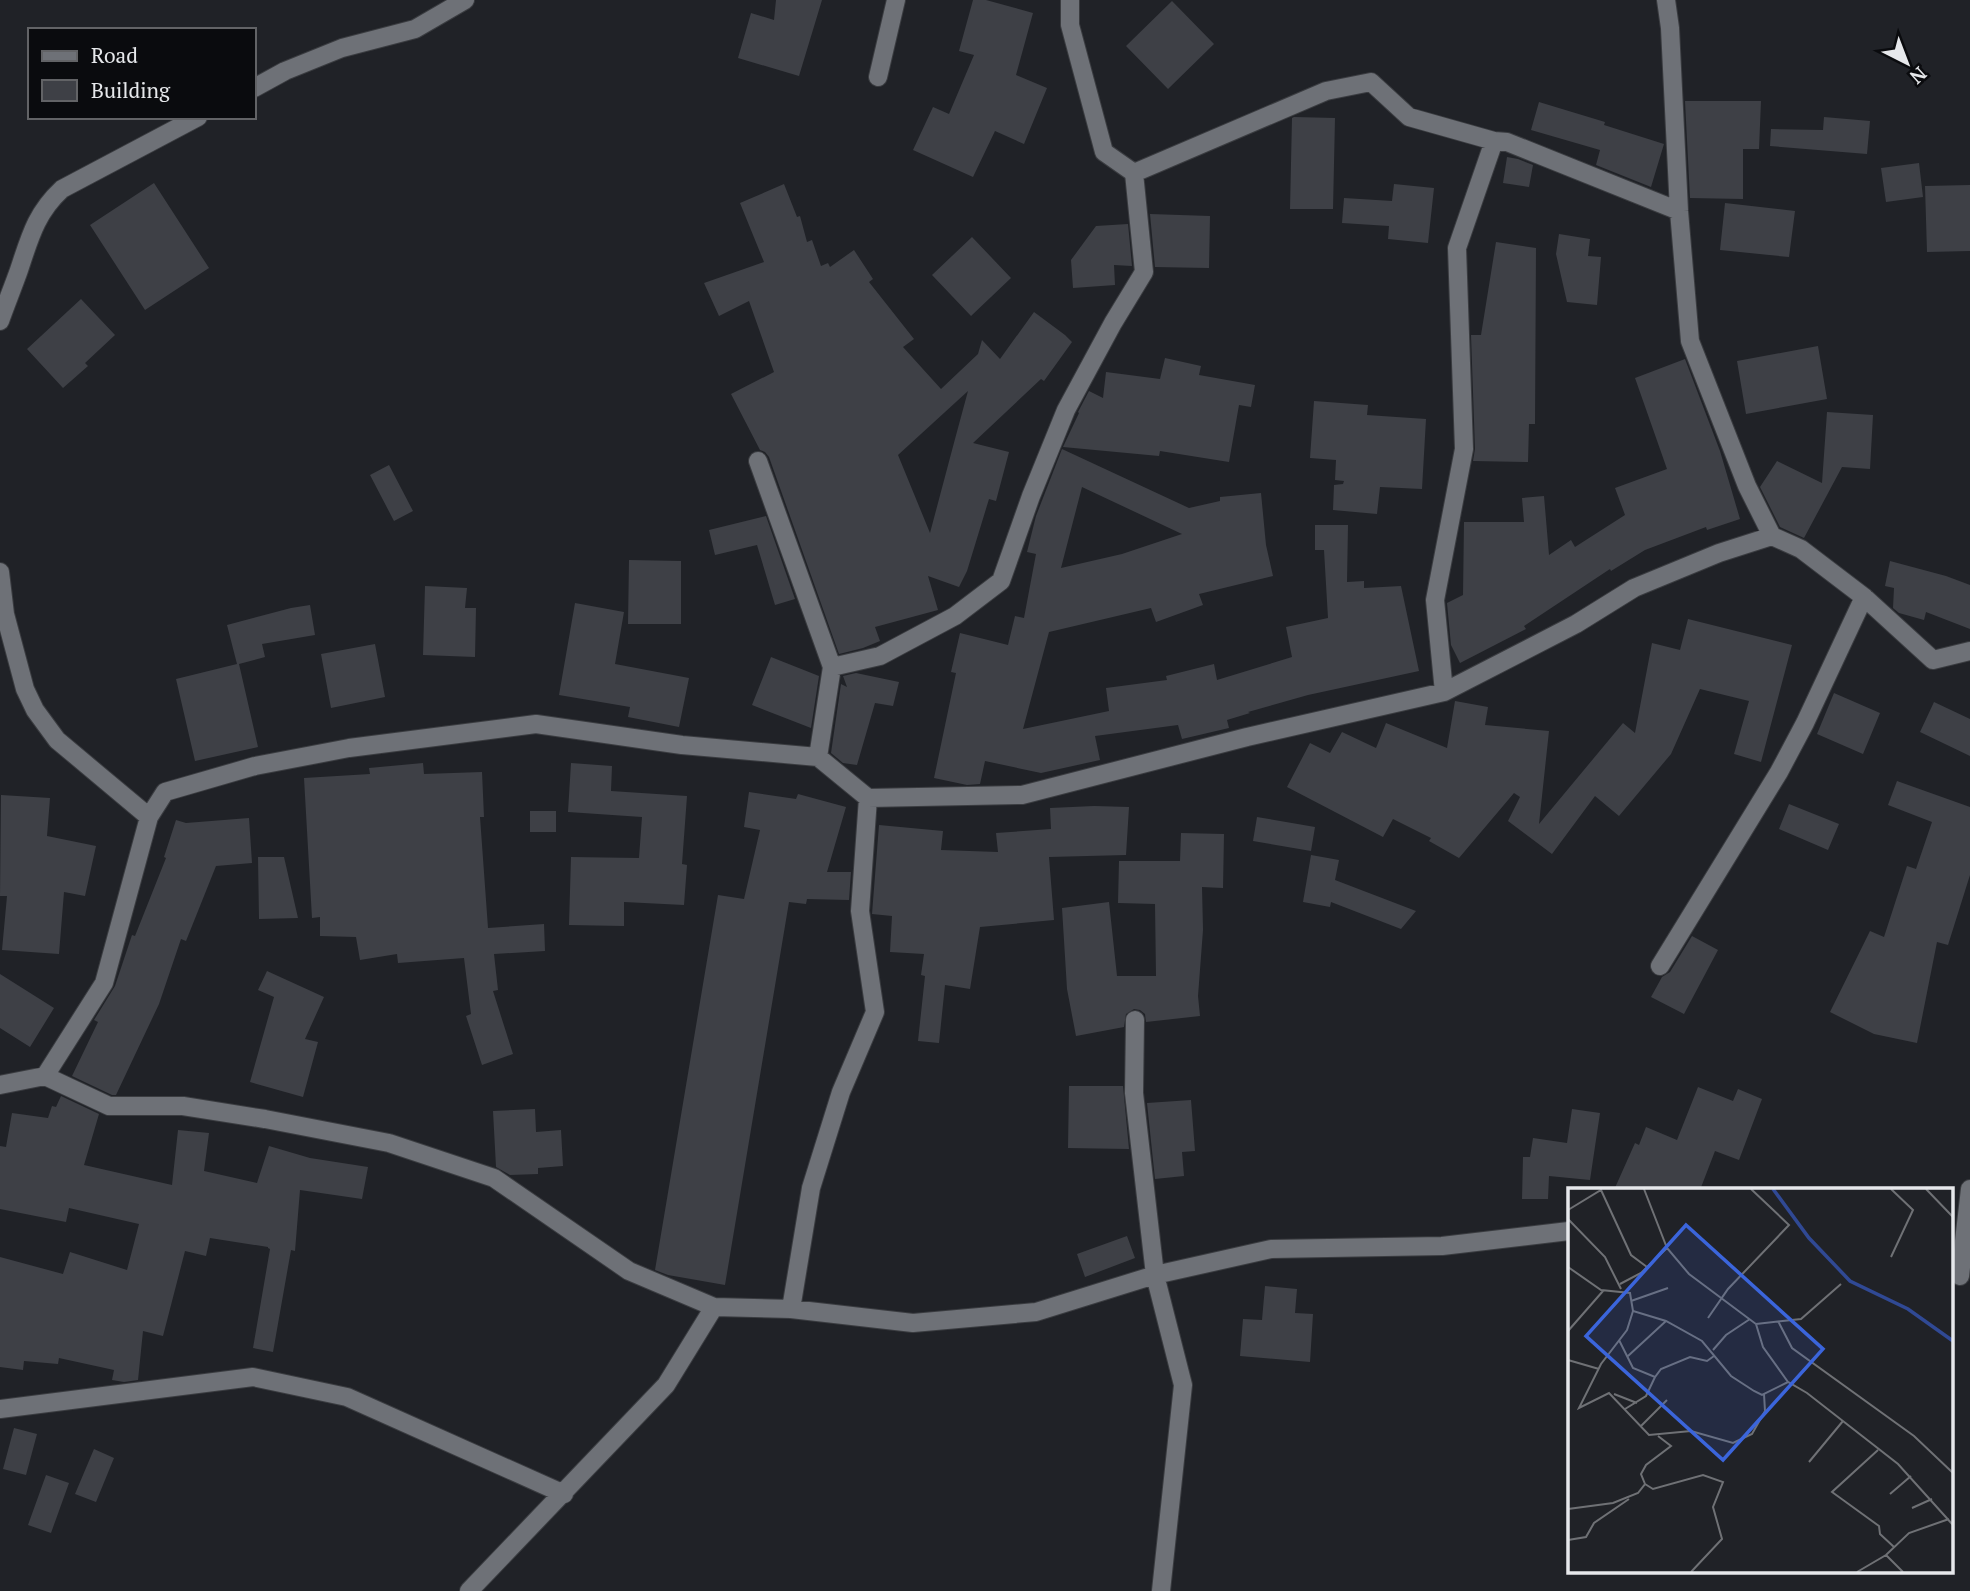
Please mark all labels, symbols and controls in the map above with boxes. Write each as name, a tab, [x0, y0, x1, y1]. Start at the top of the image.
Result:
legend	[28, 28, 256, 119]
north arrow	[1872, 28, 1942, 98]
text: Road	[91, 41, 138, 69]
text: N	[1905, 62, 1932, 91]
text: Building	[91, 76, 171, 104]
inset map	[1568, 1188, 1952, 1574]

